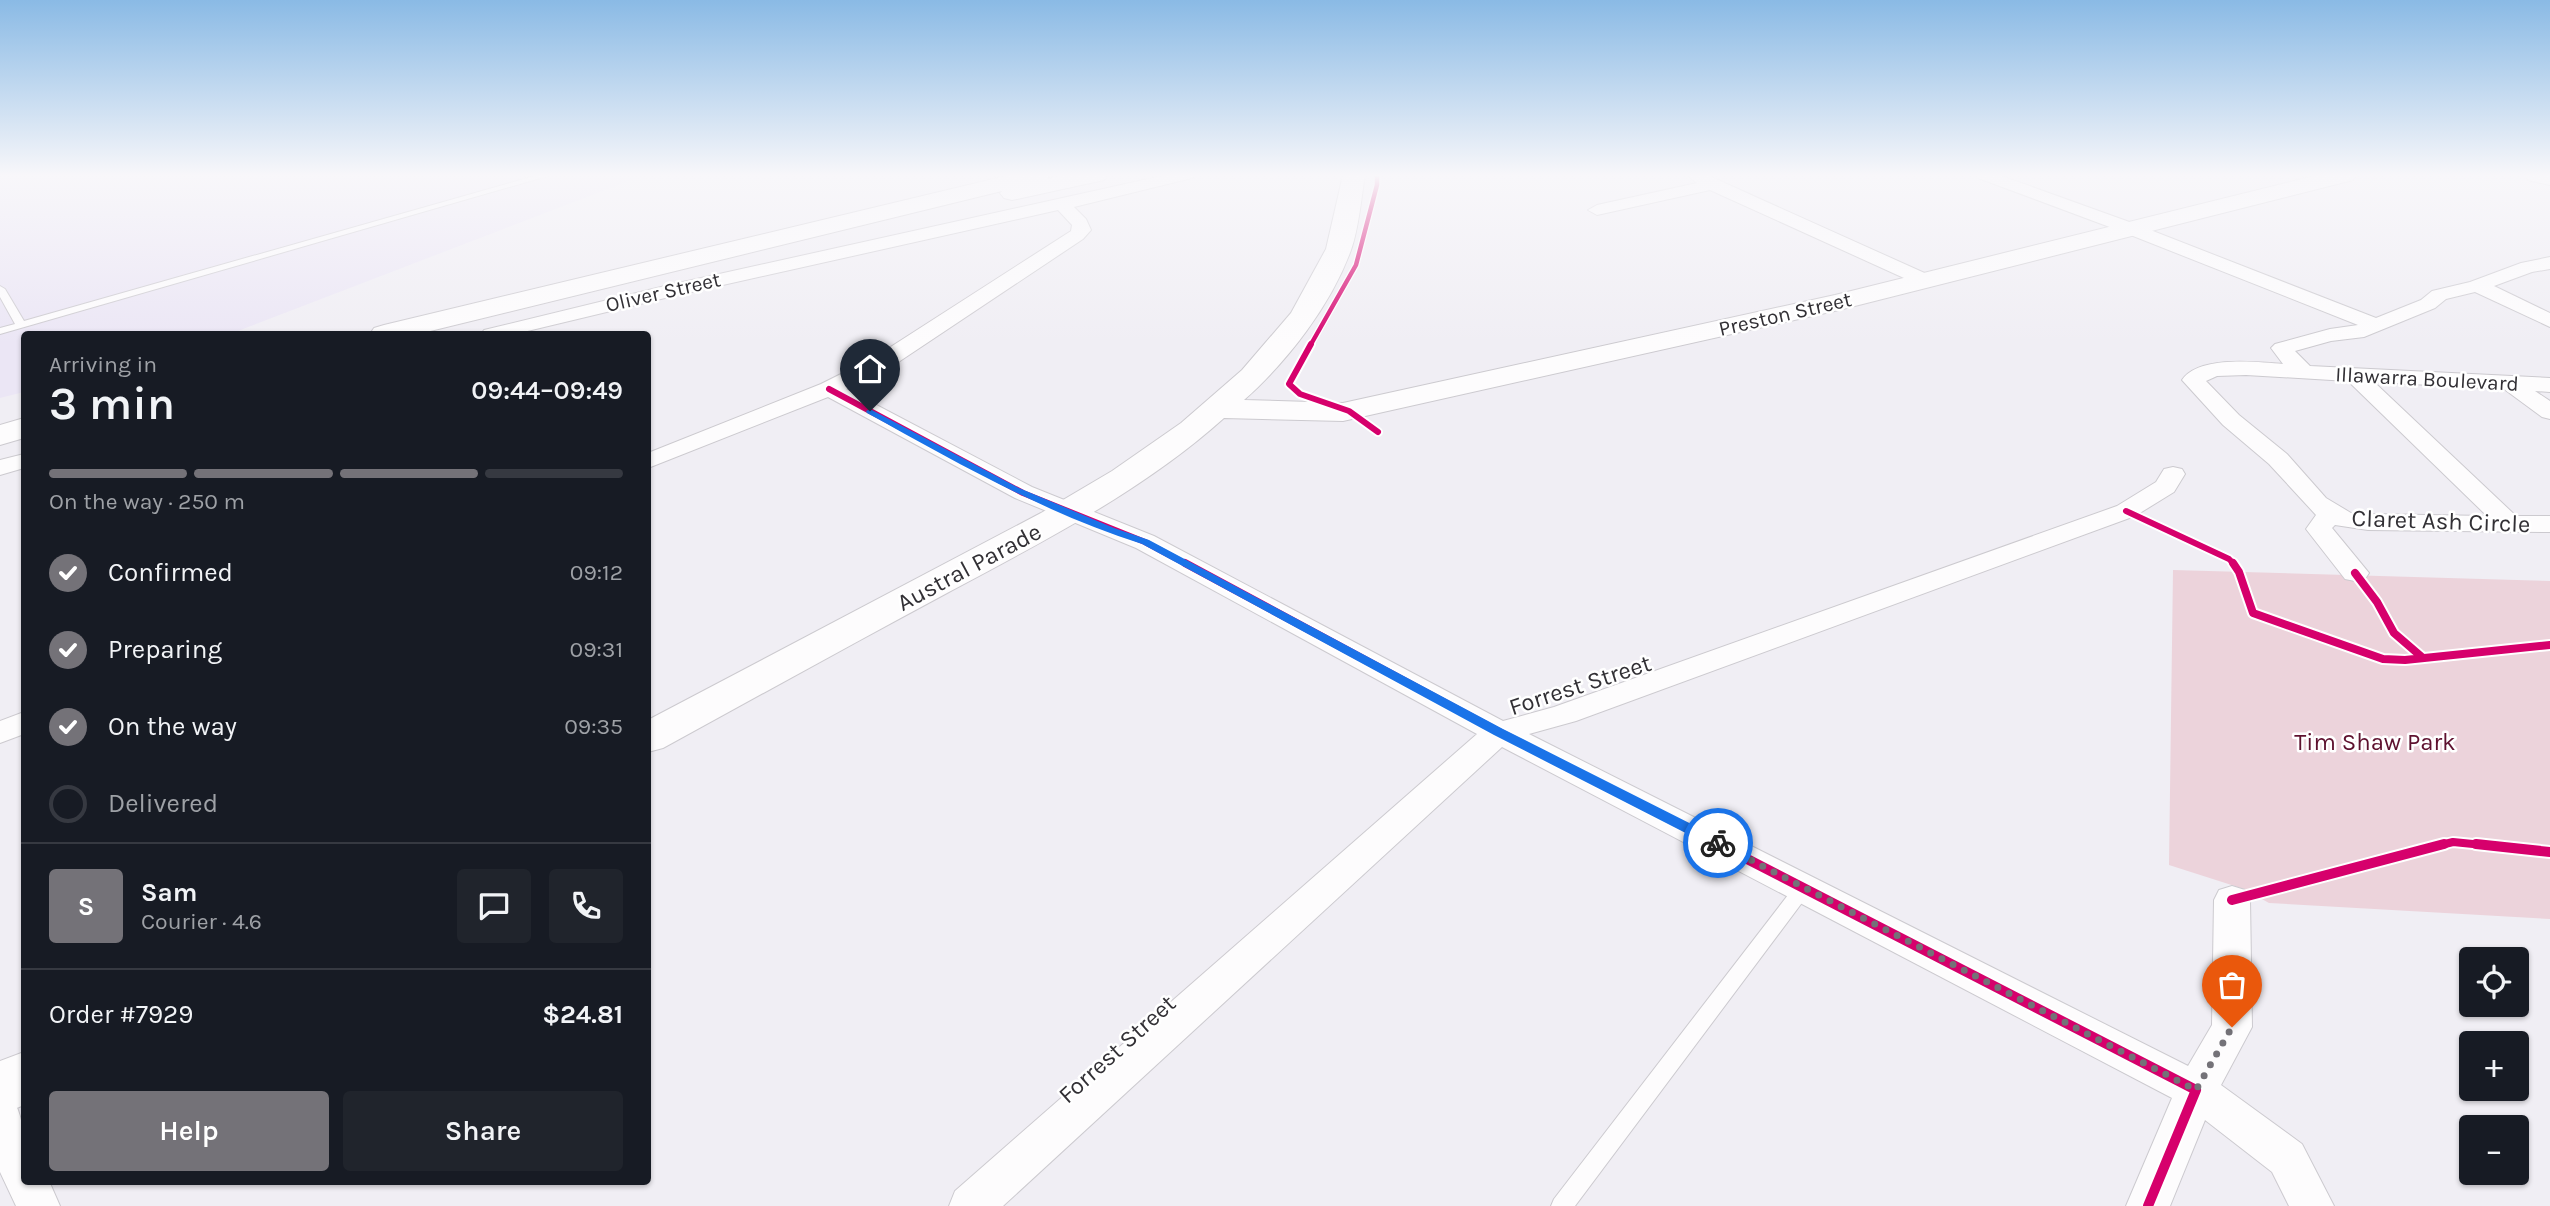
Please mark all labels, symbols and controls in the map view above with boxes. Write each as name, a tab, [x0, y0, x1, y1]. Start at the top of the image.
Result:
street label: Oliver Street	[603, 267, 723, 317]
street label: Preston Street	[1716, 287, 1854, 341]
pin	[840, 339, 900, 411]
icon: home	[851, 350, 889, 388]
text: Arriving in	[49, 351, 157, 378]
street label: Illawarra Boulevard	[2335, 362, 2519, 396]
text: 09:44–09:49	[471, 375, 623, 406]
text: 3 min	[49, 377, 175, 431]
text: On the way · 250 m	[49, 488, 245, 515]
street label: Claret Ash Circle	[2351, 504, 2531, 538]
street label: Austral Parade	[892, 517, 1046, 617]
icon: check	[49, 554, 87, 592]
text: Confirmed	[108, 557, 233, 588]
text: 09:12	[570, 559, 623, 586]
icon: check	[49, 631, 87, 669]
text: Preparing	[108, 634, 222, 665]
text: 09:31	[570, 636, 623, 663]
street label: Forrest Street	[1505, 649, 1655, 721]
icon: check	[49, 708, 87, 746]
text: On the way	[108, 711, 237, 742]
text: 09:35	[564, 713, 623, 740]
park label: Tim Shaw Park	[2294, 728, 2456, 756]
text: Delivered	[108, 788, 218, 819]
courier	[1683, 808, 1753, 878]
icon: bike	[1699, 824, 1737, 862]
button: chat	[457, 869, 531, 943]
button: phone	[549, 869, 623, 943]
text: Sam	[141, 877, 197, 908]
text: S	[78, 891, 94, 922]
text: Courier · 4.6	[141, 908, 262, 935]
map controls	[2459, 947, 2529, 1185]
button: locate	[2459, 947, 2529, 1017]
pin	[2202, 955, 2262, 1027]
icon: bag	[2213, 966, 2251, 1004]
street label: Forrest Street	[1053, 989, 1181, 1109]
text: Order #7929	[49, 999, 193, 1030]
text: $24.81	[542, 999, 623, 1030]
button: +	[2459, 1031, 2529, 1101]
button: Help	[49, 1091, 329, 1171]
button: Share	[343, 1091, 623, 1171]
button: −	[2459, 1115, 2529, 1185]

